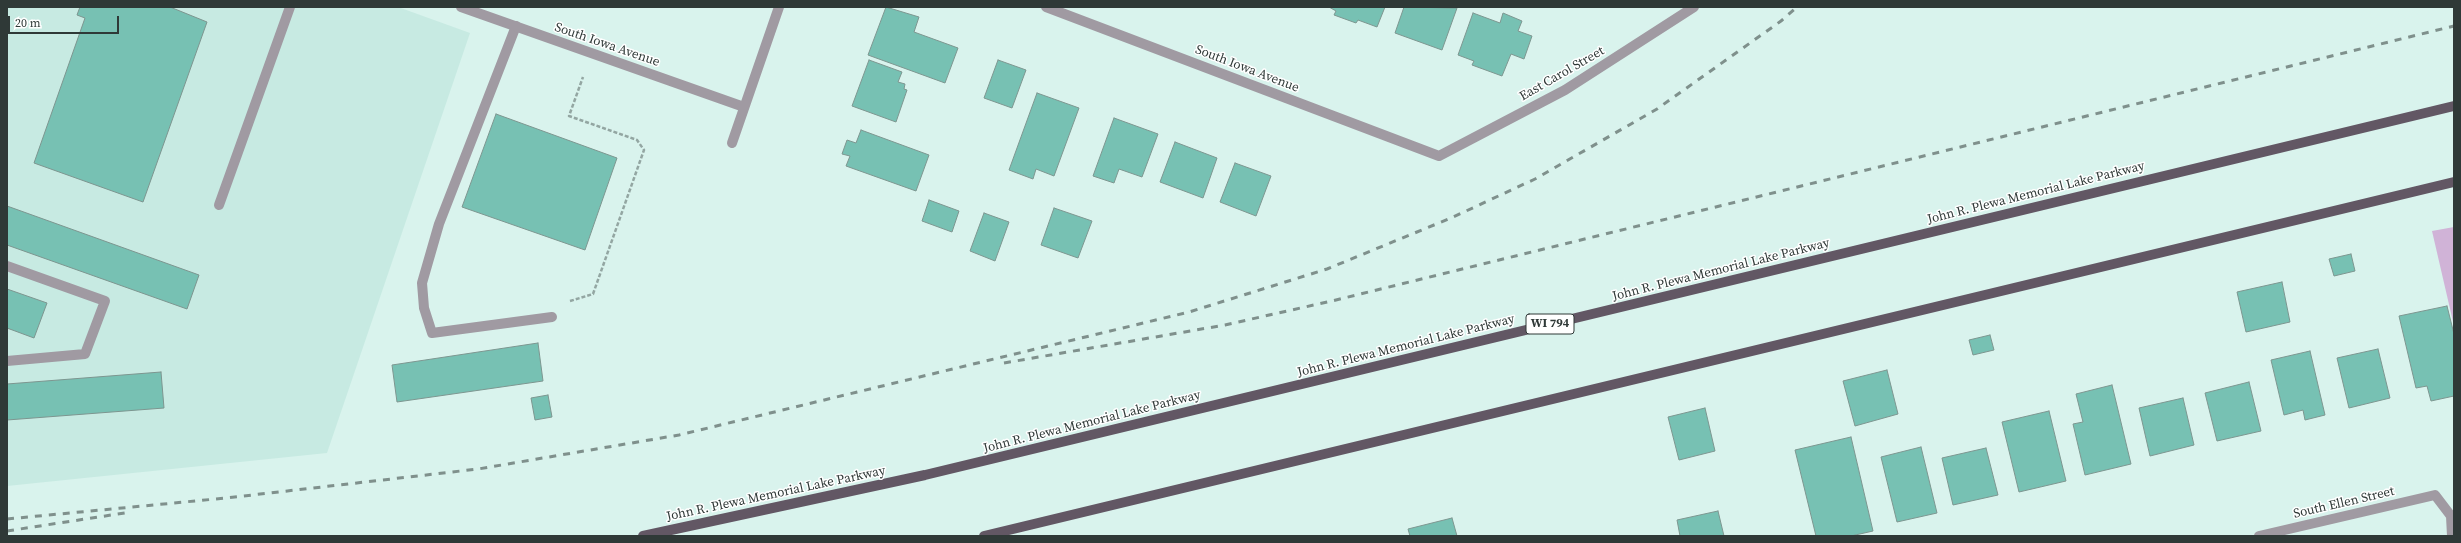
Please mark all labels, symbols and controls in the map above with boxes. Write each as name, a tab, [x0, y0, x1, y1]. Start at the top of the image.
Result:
scale bar	[10, 8, 121, 34]
text: 20 m	[15, 15, 41, 31]
street label: South Iowa Avenue	[552, 20, 662, 70]
street label: South Iowa Avenue	[1193, 42, 1301, 96]
street label: East Carol Street	[1517, 43, 1607, 105]
street label: John R. Plewa Memorial Lake Parkway	[1926, 158, 2146, 228]
street label: John R. Plewa Memorial Lake Parkway	[1611, 235, 1831, 305]
street label: John R. Plewa Memorial Lake Parkway	[1296, 311, 1516, 381]
road number: WI 794	[1526, 314, 1574, 334]
street label: John R. Plewa Memorial Lake Parkway	[982, 387, 1202, 457]
street label: John R. Plewa Memorial Lake Parkway	[665, 463, 887, 525]
street label: South Ellen Street	[2292, 484, 2396, 522]

